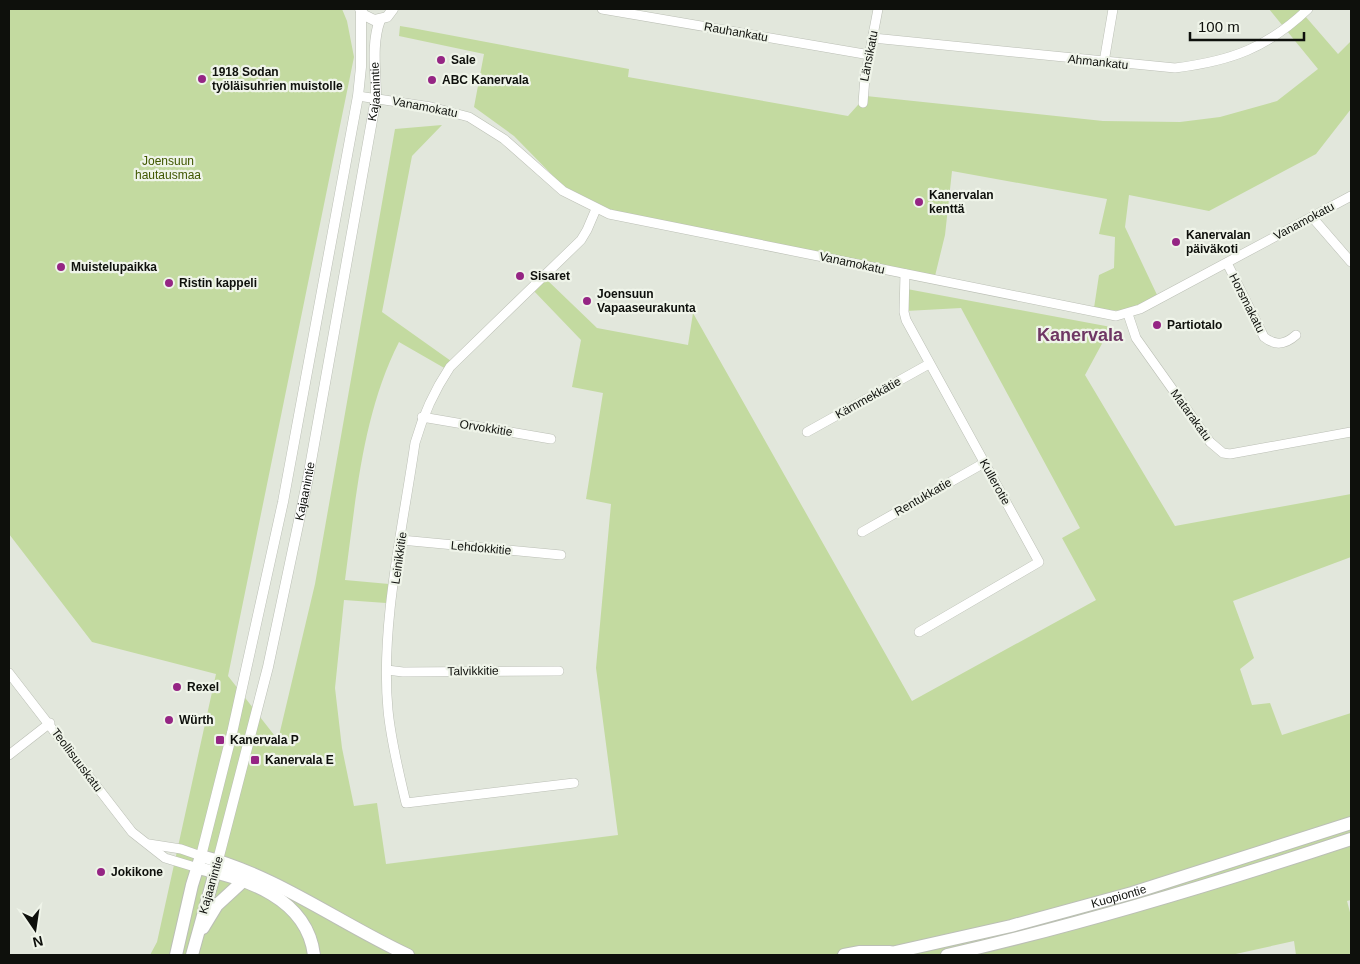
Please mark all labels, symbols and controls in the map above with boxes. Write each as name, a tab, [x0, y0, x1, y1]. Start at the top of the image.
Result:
scale bar	[1190, 10, 1304, 42]
text: 100 m	[1198, 18, 1240, 35]
street label: Rauhankatu	[703, 19, 769, 45]
street label: Länsikatu	[857, 29, 881, 83]
street label: Ahmankatu	[1067, 52, 1129, 72]
place label: Sale	[451, 53, 476, 67]
marker: Sale	[435, 54, 447, 66]
street label: Kajaanintie	[365, 61, 383, 122]
place label: 1918 Sodan työläisuhrien muistolle	[212, 65, 343, 93]
marker: 1918 Sodan työläisuhrien muistolle	[196, 73, 208, 85]
place label: ABC Kanervala	[442, 73, 529, 87]
marker: ABC Kanervala	[426, 74, 438, 86]
street label: Vanamokatu	[391, 94, 459, 120]
park label: Joensuun hautausmaa	[135, 154, 201, 182]
place label: Kanervalan kenttä	[929, 188, 994, 216]
marker: Kanervalan kenttä	[913, 196, 925, 208]
street label: Vanamokatu	[1271, 199, 1337, 243]
place label: Kanervalan päiväkoti	[1186, 228, 1251, 256]
marker: Kanervalan päiväkoti	[1170, 236, 1182, 248]
street label: Vanamokatu	[818, 249, 886, 277]
place label: Muistelupaikka	[71, 260, 157, 274]
marker: Muistelupaikka	[55, 261, 67, 273]
place label: Sisaret	[530, 269, 570, 283]
marker: Sisaret	[514, 270, 526, 282]
street label: Horsmakatu	[1226, 271, 1268, 335]
place label: Ristin kappeli	[179, 276, 257, 290]
marker: Ristin kappeli	[163, 277, 175, 289]
place label: Joensuun Vapaaseurakunta	[597, 287, 696, 315]
marker: Joensuun Vapaaseurakunta	[581, 295, 593, 307]
place label: Partiotalo	[1167, 318, 1222, 332]
marker: Partiotalo	[1151, 319, 1163, 331]
district label: Kanervala	[1037, 325, 1124, 345]
street label: Kämmekkätie	[833, 374, 903, 422]
street label: Matarakatu	[1168, 387, 1214, 443]
street label: Orvokkitie	[459, 417, 514, 439]
street label: Kullerotie	[977, 457, 1013, 508]
street label: Kajaanintie	[292, 461, 318, 522]
street label: Rentukkatie	[892, 475, 954, 519]
street label: Leinikkitie	[388, 531, 410, 585]
street label: Lehdokkitie	[450, 538, 512, 558]
street label: Talvikkitie	[447, 664, 499, 678]
place label: Rexel	[187, 680, 219, 694]
marker: Rexel	[171, 681, 183, 693]
place label: Würth	[179, 713, 214, 727]
marker: Würth	[163, 714, 175, 726]
street label: Teollisuuskatu	[49, 726, 105, 794]
place label: Kanervala P	[230, 733, 299, 747]
marker: Kanervala P	[214, 734, 226, 746]
place label: Kanervala E	[265, 753, 334, 767]
marker: Kanervala E	[249, 754, 261, 766]
street label: Kajaanintie	[196, 854, 226, 915]
place label: Jokikone	[111, 865, 163, 879]
marker: Jokikone	[95, 866, 107, 878]
street label: Kuopiontie	[1090, 882, 1149, 911]
north arrow	[10, 904, 60, 954]
text: N	[31, 933, 45, 951]

